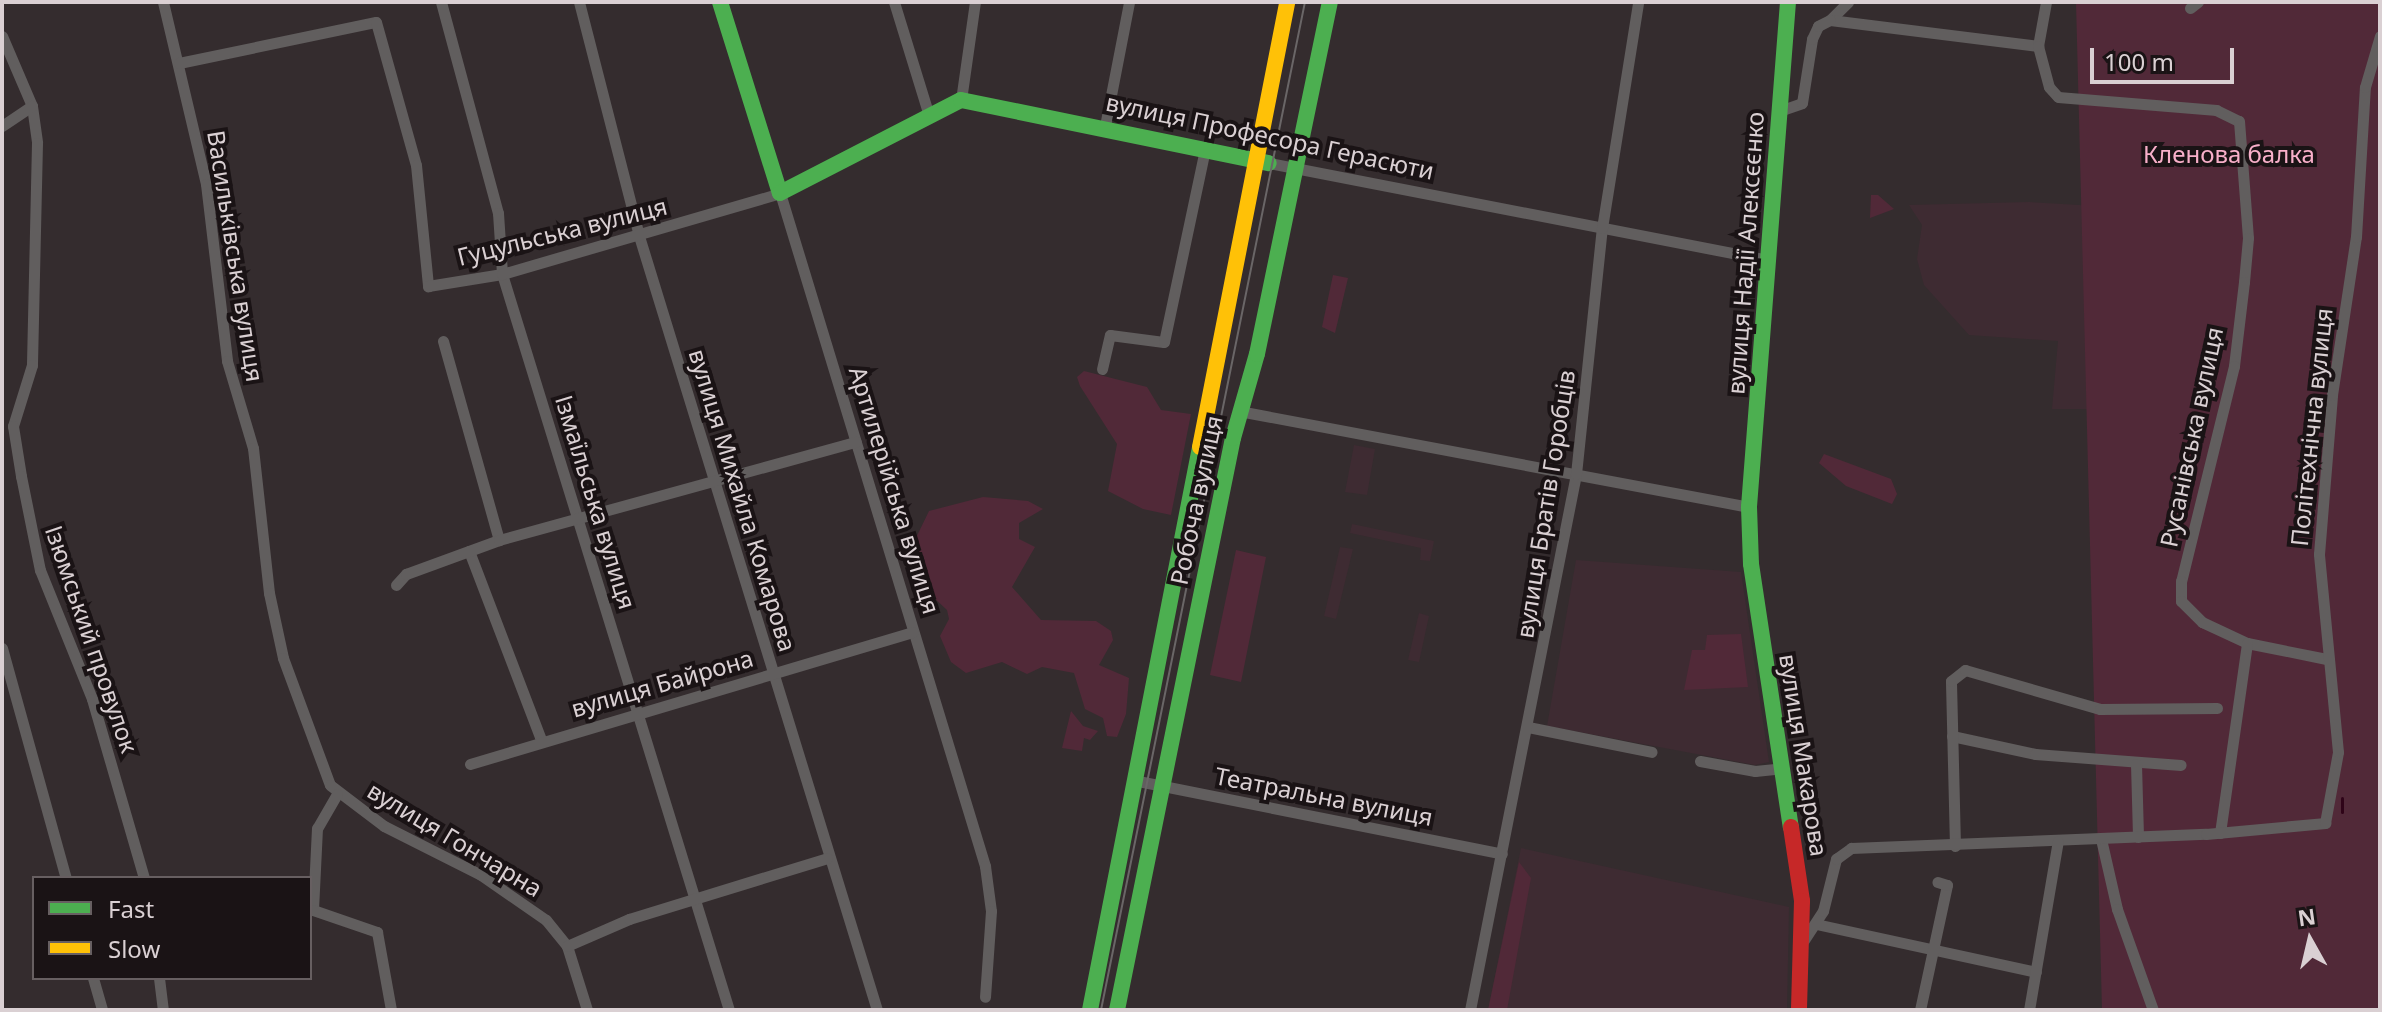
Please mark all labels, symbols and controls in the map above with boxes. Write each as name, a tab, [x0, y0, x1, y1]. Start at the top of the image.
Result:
scale bar	[2094, 32, 2238, 82]
text: 100 m	[2104, 45, 2174, 78]
street label: вулиця Професора Герасюти	[1103, 87, 1437, 185]
street label: вулиця Надії Алексєєнко	[1721, 111, 1769, 395]
street label: Васильківська вулиця	[202, 128, 270, 384]
park label: Кленова балка	[2143, 140, 2315, 168]
street label: Гуцульська вулиця	[454, 191, 670, 271]
street label: Політехнічна вулиця	[2284, 307, 2338, 547]
street label: Русанівська вулиця	[2154, 324, 2228, 550]
street label: вулиця Михайла Комарова	[683, 345, 803, 655]
street label: Артилерійська вулиця	[844, 363, 946, 617]
street label: вулиця Братів Горобців	[1510, 368, 1580, 640]
street label: Ізмаїльська вулиця	[550, 392, 642, 612]
street label: Робоча вулиця	[1164, 413, 1228, 587]
street label: Ізюмський провулок	[40, 521, 144, 757]
street label: вулиця Байрона	[568, 643, 756, 723]
street label: вулиця Макарова	[1774, 652, 1834, 858]
street label: Театральна вулиця	[1213, 761, 1435, 831]
street label: вулиця Гончарна	[363, 776, 547, 902]
legend	[32, 876, 312, 980]
text: Fast	[108, 892, 154, 925]
north arrow	[2270, 900, 2350, 980]
text: N	[2296, 900, 2318, 932]
text: Slow	[108, 932, 160, 965]

